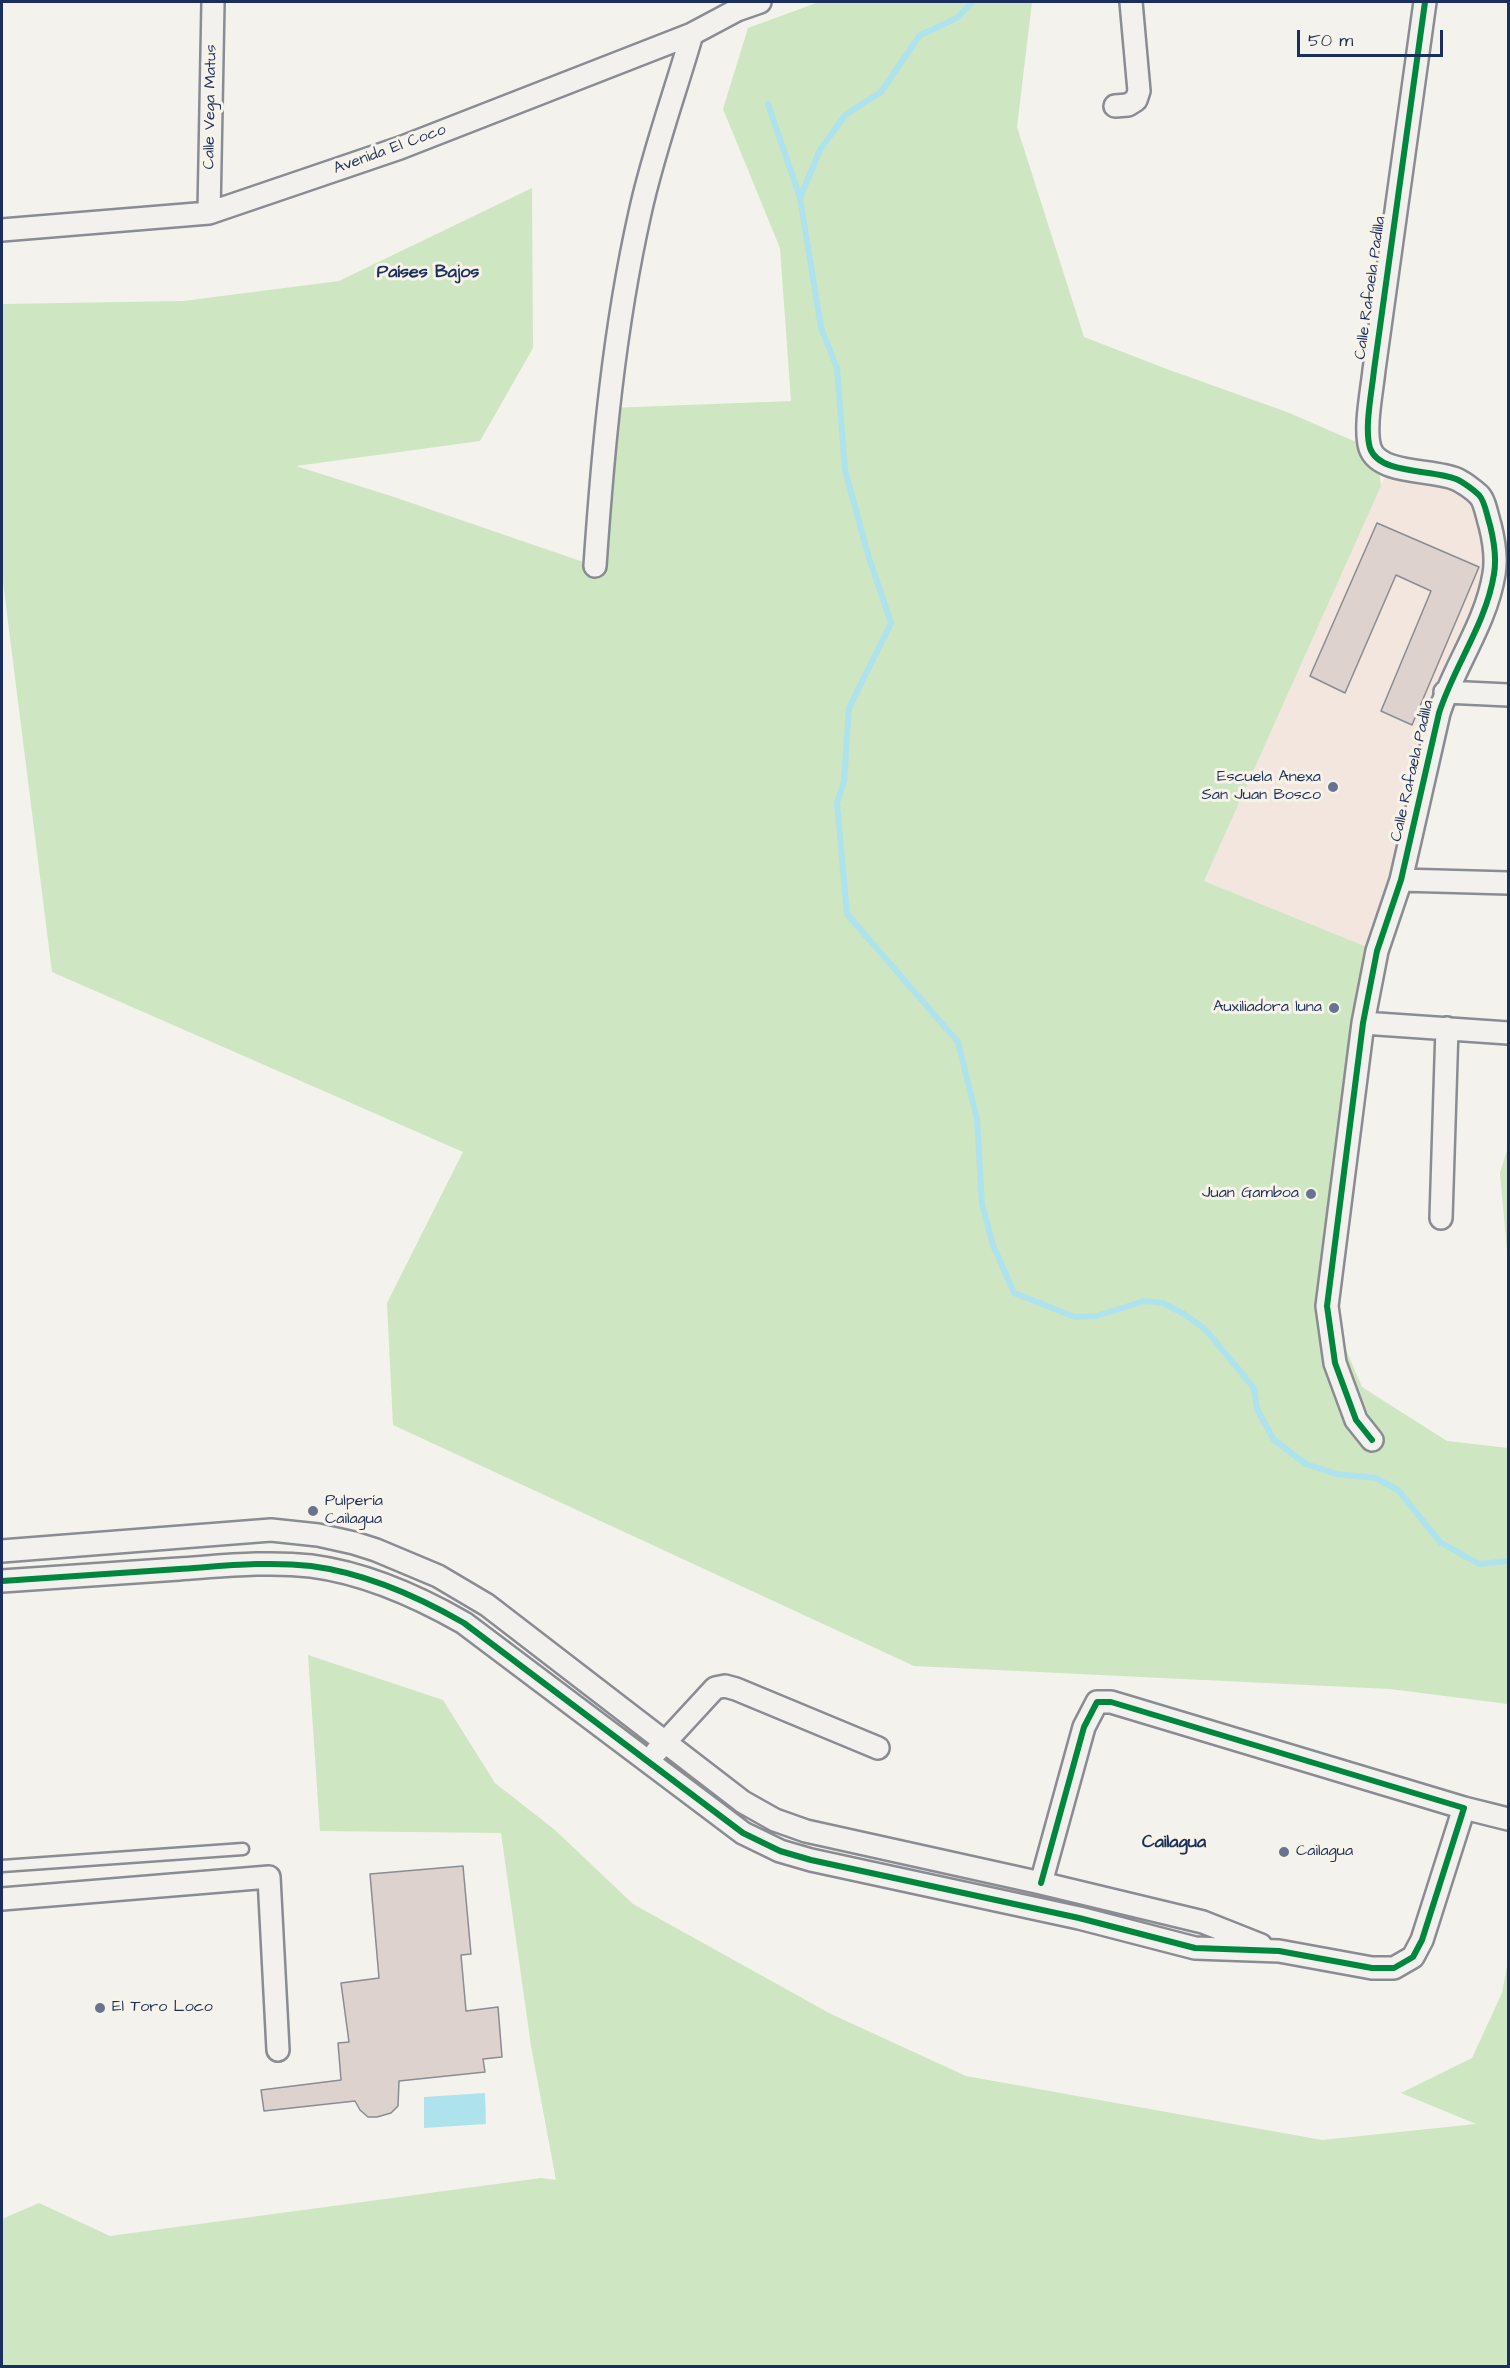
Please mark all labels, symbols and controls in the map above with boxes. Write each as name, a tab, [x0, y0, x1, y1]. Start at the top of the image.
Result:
scale bar	[1300, 18, 1446, 56]
text: 50 m	[1308, 28, 1353, 53]
street label: Calle Vega Matus	[200, 44, 222, 170]
street label: Avenida El Coco	[331, 121, 449, 179]
street label: Calle Rafaela Padilla	[1351, 215, 1391, 361]
district label: Países Bajos	[377, 262, 479, 284]
street label: Calle Rafaela Padilla	[1387, 698, 1439, 844]
place label: Escuela Anexa San Juan Bosco	[1202, 768, 1321, 806]
marker: Escuela Anexa San Juan Bosco	[1326, 780, 1340, 794]
place label: Auxiliadora luna	[1213, 998, 1322, 1018]
marker: Auxiliadora luna	[1327, 1001, 1341, 1015]
place label: Juan Gamboa	[1202, 1184, 1299, 1204]
marker: Juan Gamboa	[1304, 1187, 1318, 1201]
place label: Pulpería Cailagua	[325, 1492, 383, 1530]
marker: Pulpería Cailagua	[306, 1504, 320, 1518]
district label: Cailagua	[1142, 1832, 1206, 1854]
place label: Cailagua	[1296, 1842, 1353, 1862]
marker: Cailagua	[1277, 1845, 1291, 1859]
place label: El Toro Loco	[112, 1998, 213, 2018]
marker: El Toro Loco	[93, 2001, 107, 2015]

